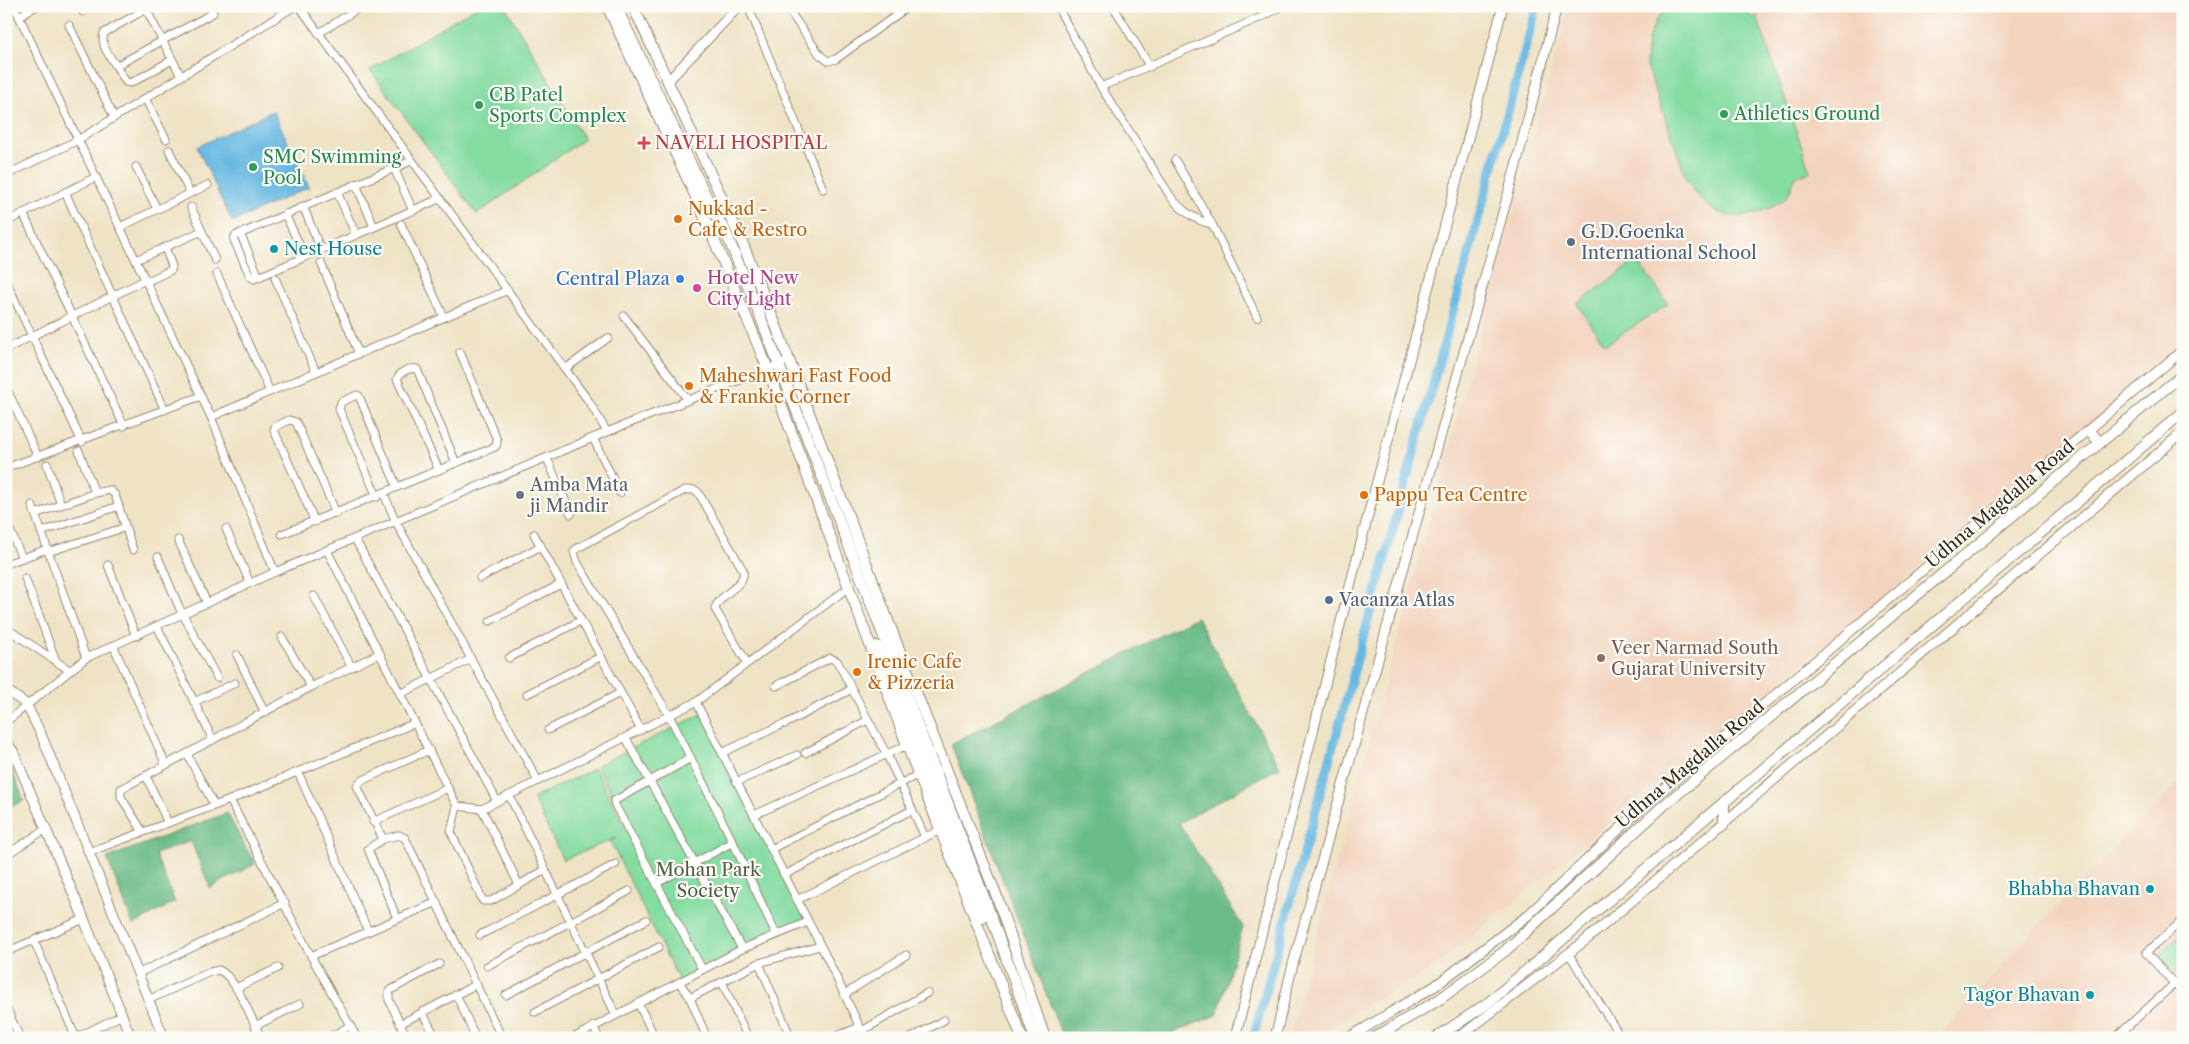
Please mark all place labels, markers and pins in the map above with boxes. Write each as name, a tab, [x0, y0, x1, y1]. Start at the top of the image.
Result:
place label: CB Patel Sports Complex	[489, 84, 627, 127]
marker: CB Patel Sports Complex	[473, 99, 485, 111]
place label: Athletics Ground	[1733, 103, 1880, 125]
marker: Athletics Ground	[1718, 108, 1730, 120]
place label: NAVELI HOSPITAL	[655, 132, 827, 154]
marker: NAVELI HOSPITAL	[637, 136, 651, 150]
place label: SMC Swimming Pool	[263, 146, 402, 189]
marker: SMC Swimming Pool	[247, 161, 259, 173]
place label: Nukkad - Cafe & Restro	[688, 198, 807, 241]
marker: Nukkad - Cafe & Restro	[672, 213, 684, 225]
place label: G.D.Goenka International School	[1581, 221, 1757, 264]
marker: G.D.Goenka International School	[1565, 236, 1577, 248]
place label: Nest House	[284, 238, 382, 260]
marker: Nest House	[268, 243, 280, 255]
place label: Hotel New City Light	[707, 267, 800, 310]
place label: Central Plaza	[556, 268, 670, 290]
marker: Central Plaza	[674, 273, 686, 285]
marker: Hotel New City Light	[691, 282, 703, 294]
place label: Maheshwari Fast Food & Frankie Corner	[699, 365, 892, 408]
marker: Maheshwari Fast Food & Frankie Corner	[683, 380, 695, 392]
place label: Amba Mata ji Mandir	[527, 474, 629, 517]
place label: Pappu Tea Centre	[1374, 484, 1528, 506]
marker: Amba Mata ji Mandir	[514, 489, 526, 501]
marker: Pappu Tea Centre	[1358, 489, 1370, 501]
place label: Vacanza Atlas	[1338, 589, 1455, 611]
marker: Vacanza Atlas	[1323, 594, 1335, 606]
place label: Veer Narmad South Gujarat University	[1610, 637, 1779, 680]
place label: Irenic Cafe & Pizzeria	[867, 651, 962, 694]
marker: Veer Narmad South Gujarat University	[1595, 652, 1607, 664]
marker: Irenic Cafe & Pizzeria	[851, 666, 863, 678]
place label: Bhabha Bhavan	[2008, 878, 2140, 900]
marker: Bhabha Bhavan	[2144, 883, 2156, 895]
place label: Tagor Bhavan	[1964, 984, 2080, 1006]
marker: Tagor Bhavan	[2084, 989, 2096, 1001]

